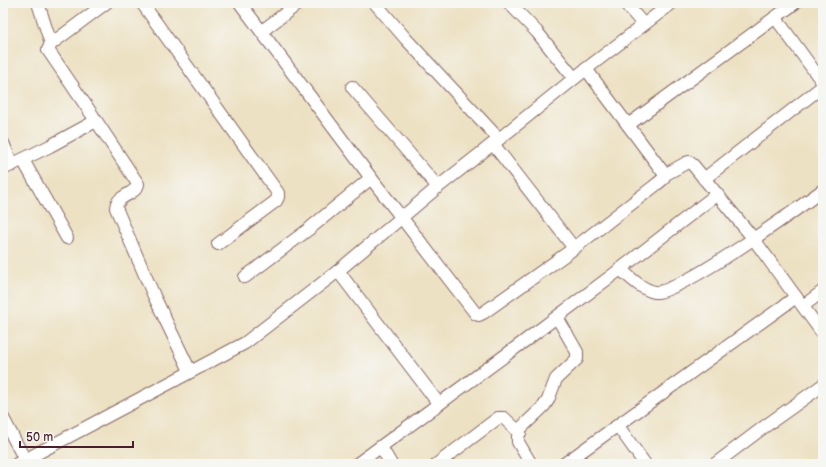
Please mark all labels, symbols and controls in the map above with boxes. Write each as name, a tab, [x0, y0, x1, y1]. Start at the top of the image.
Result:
scale bar	[20, 423, 133, 449]
text: 50 m	[26, 430, 53, 445]

